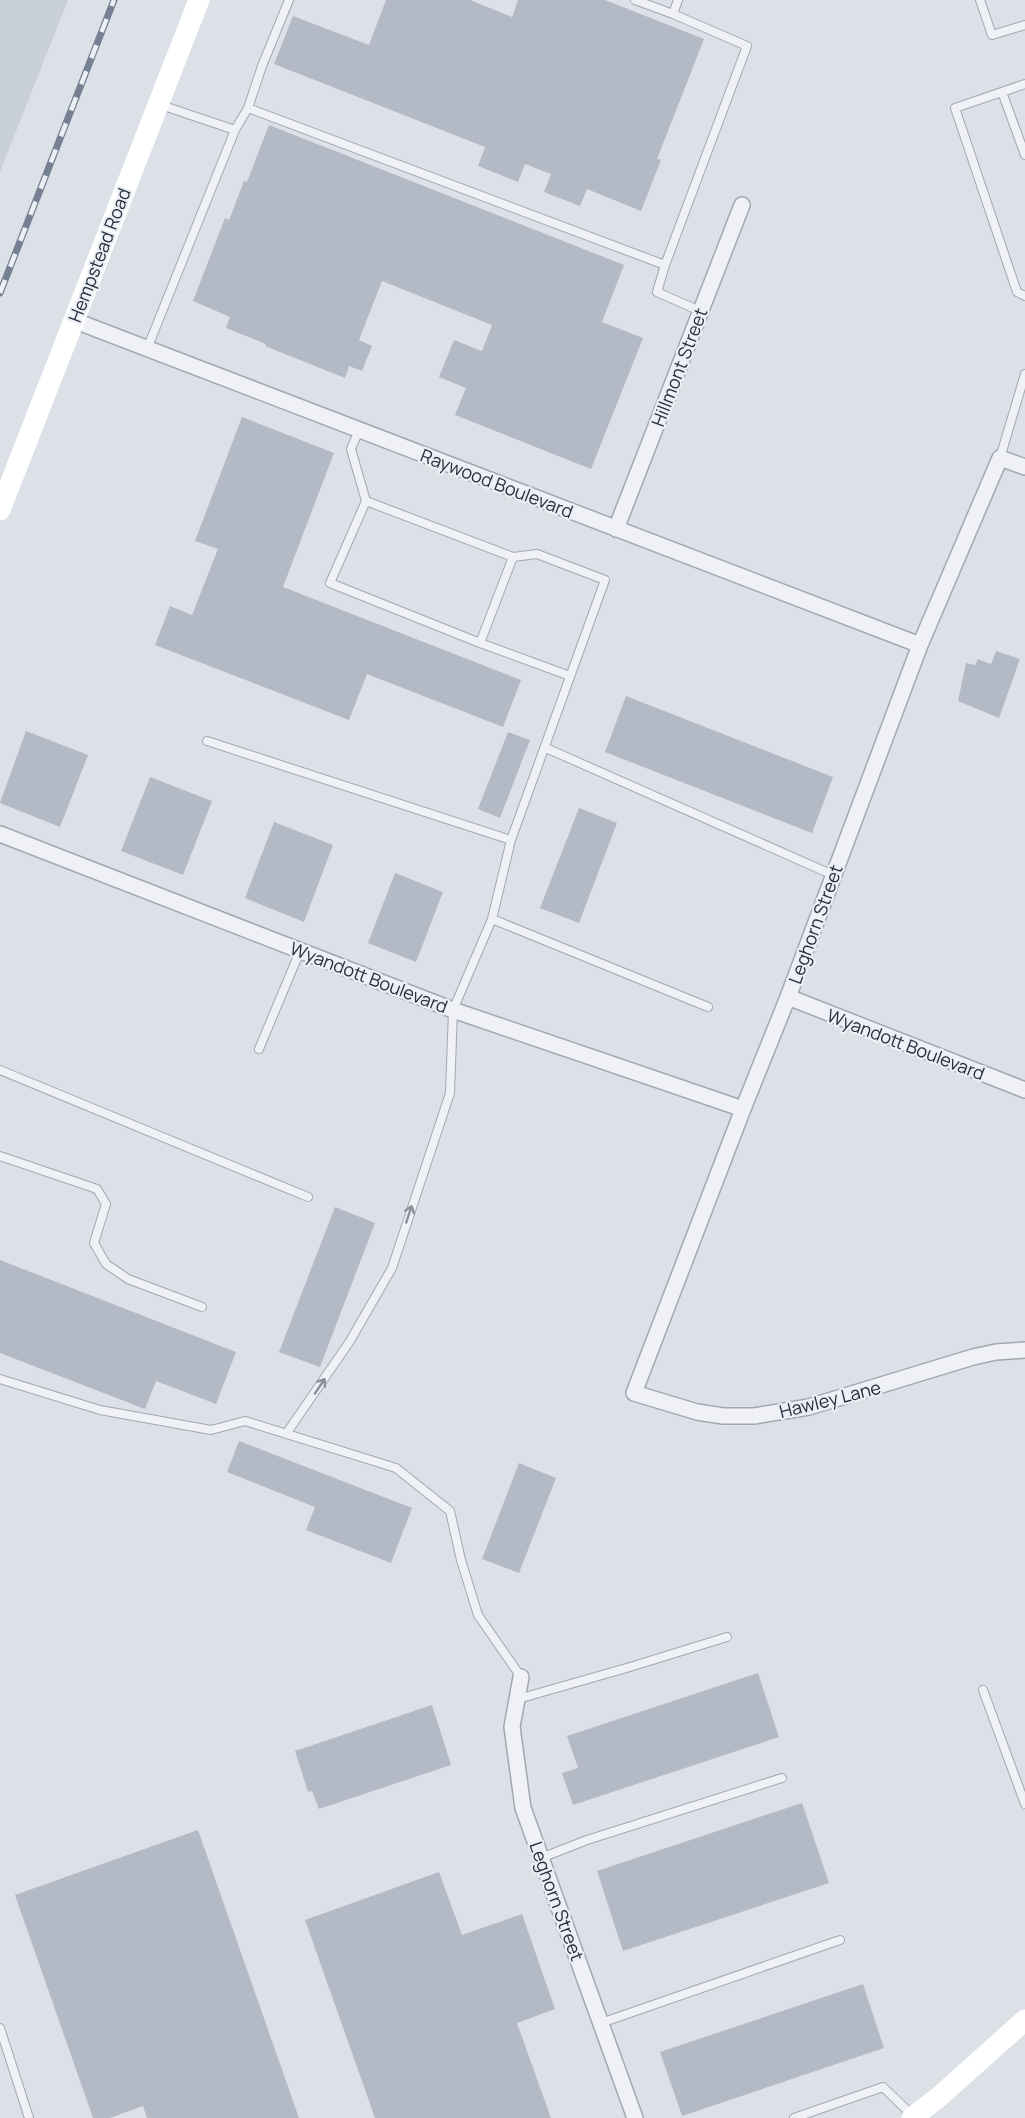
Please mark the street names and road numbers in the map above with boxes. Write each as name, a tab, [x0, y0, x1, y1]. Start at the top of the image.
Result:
street label: Hempstead Road	[62, 184, 136, 326]
street label: Hillmont Street	[645, 304, 713, 430]
street label: Raywood Boulevard	[417, 443, 577, 523]
street label: Leghorn Street	[782, 861, 848, 987]
street label: Wyandott Boulevard	[287, 936, 451, 1018]
street label: Wyandott Boulevard	[824, 1003, 988, 1085]
street label: Hawley Lane	[777, 1375, 883, 1423]
street label: Leghorn Street	[524, 1838, 590, 1964]

